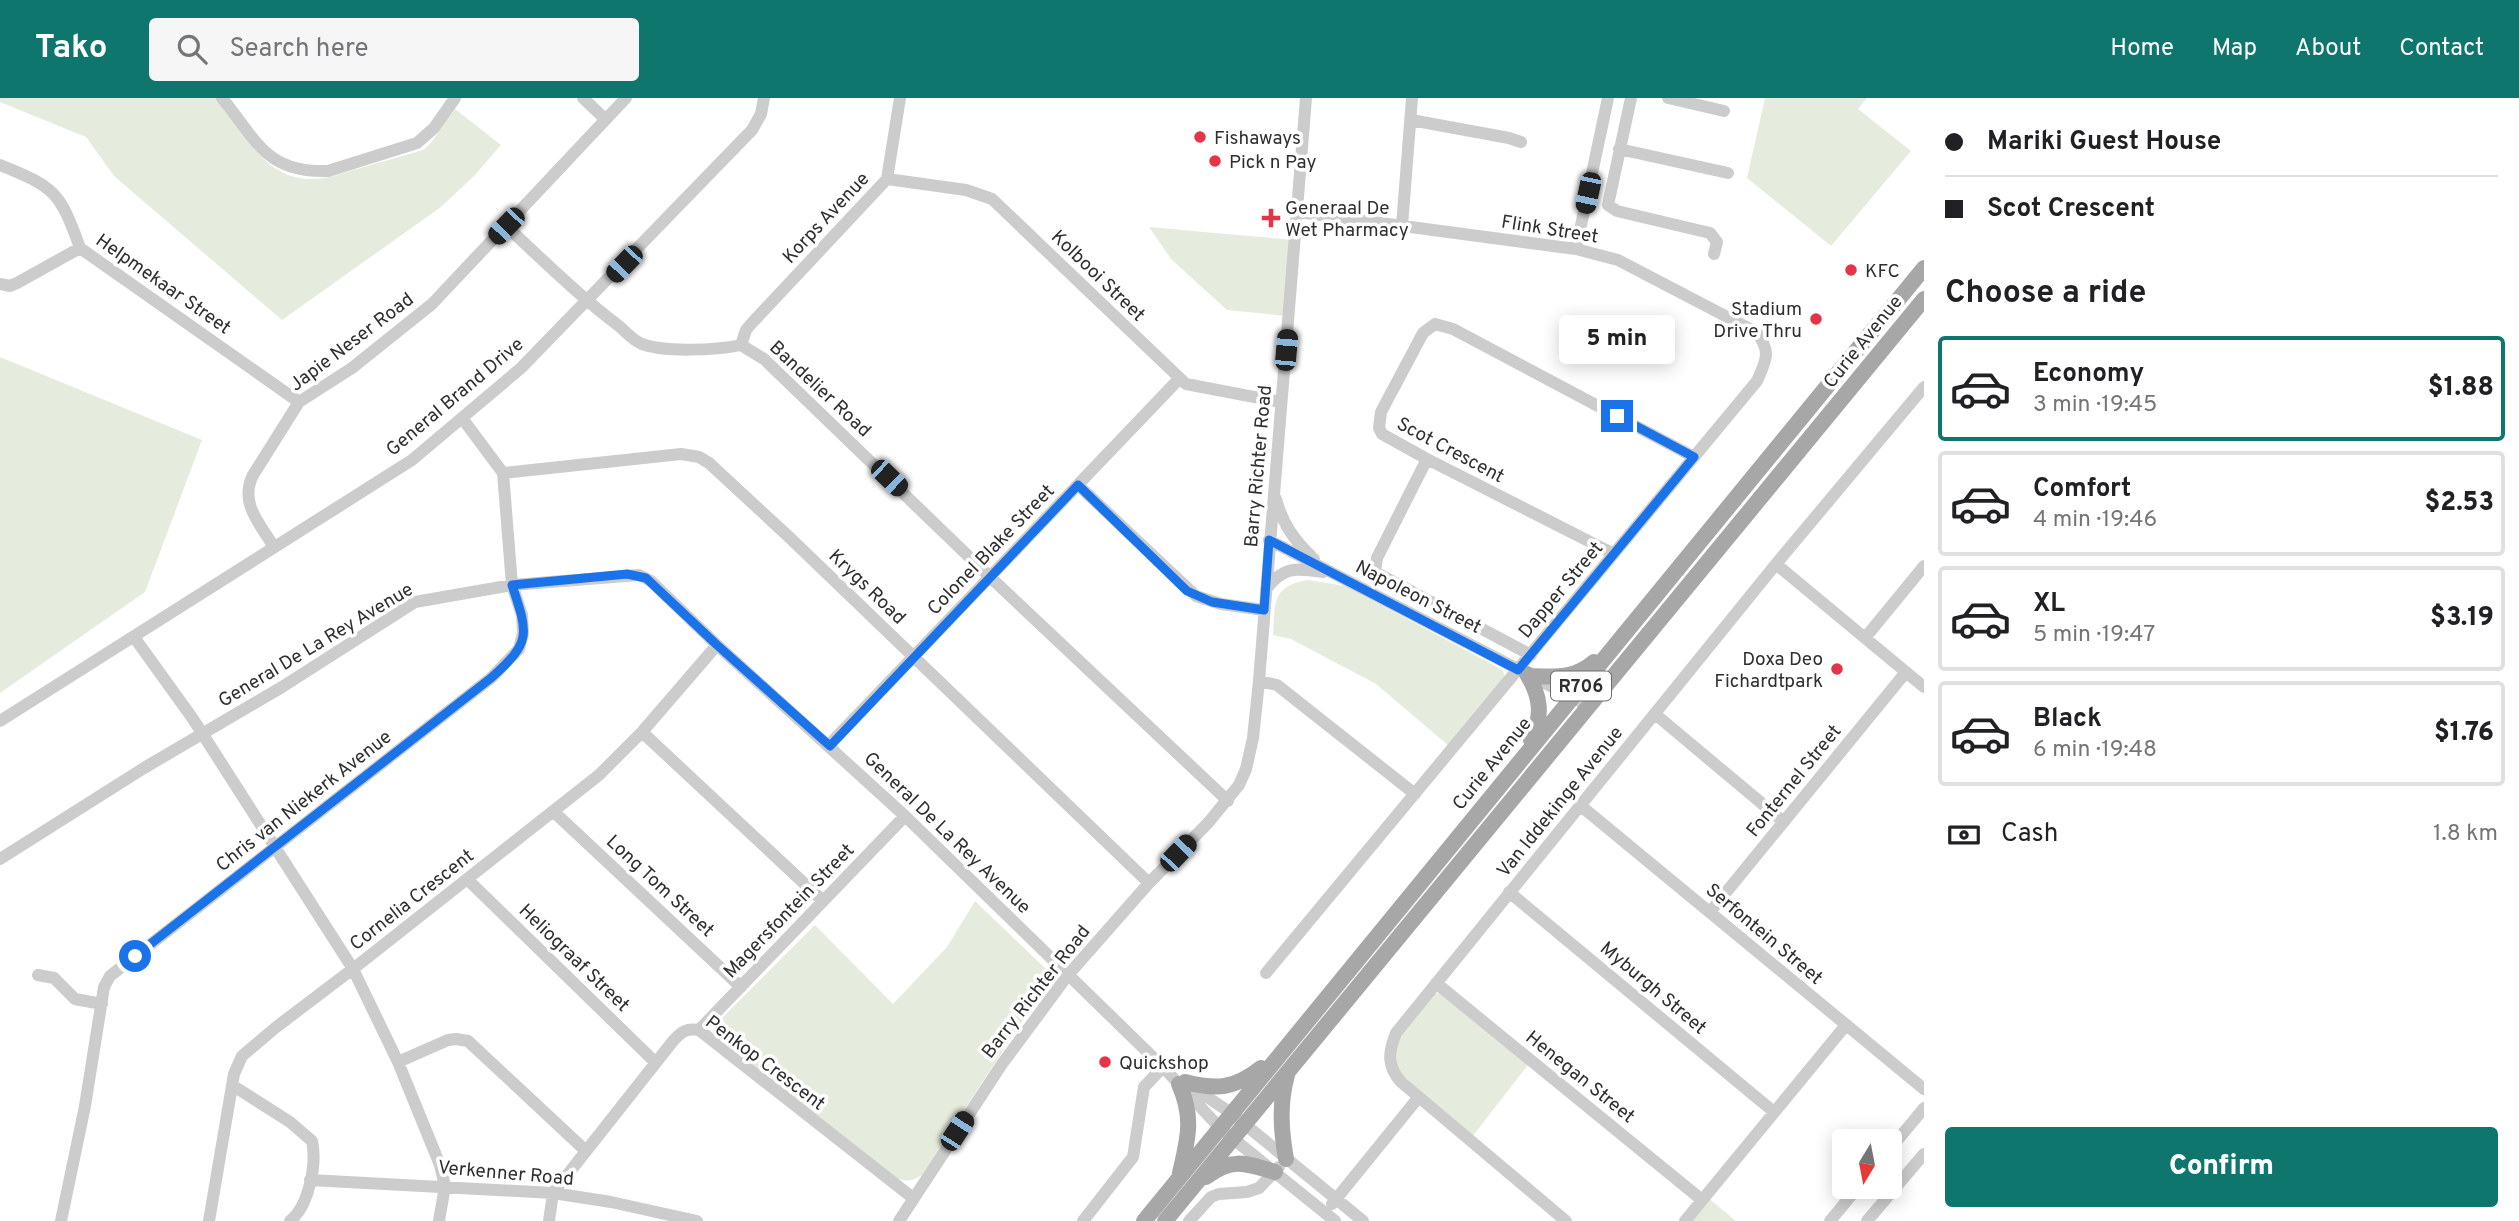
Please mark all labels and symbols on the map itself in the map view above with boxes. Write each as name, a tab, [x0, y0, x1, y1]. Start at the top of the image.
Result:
place label: Fishaways	[1214, 127, 1301, 151]
marker: Fishaways	[1192, 129, 1208, 145]
place label: Pick n Pay	[1229, 151, 1317, 175]
marker: Pick n Pay	[1207, 153, 1223, 169]
street label: Korps Avenue	[778, 168, 875, 269]
car	[1574, 170, 1603, 216]
place label: Generaal De Wet Pharmacy	[1285, 197, 1409, 243]
car	[484, 204, 529, 248]
marker: Generaal De Wet Pharmacy	[1263, 210, 1279, 226]
street label: Flink Street	[1499, 210, 1600, 249]
street label: Kolbooi Street	[1045, 226, 1150, 327]
street label: Helpmekaar Street	[90, 229, 235, 340]
car	[602, 242, 647, 286]
place label: KFC	[1865, 260, 1900, 284]
marker: KFC	[1843, 262, 1859, 278]
street label: Japie Neser Road	[285, 288, 419, 397]
street label: Curie Avenue	[1819, 291, 1908, 394]
place label: Stadium Drive Thru	[1713, 298, 1802, 344]
marker: Stadium Drive Thru	[1808, 311, 1824, 327]
callout: 5 min	[1559, 314, 1675, 364]
car	[1274, 328, 1299, 372]
street label: General Brand Drive	[382, 333, 529, 462]
street label: Bandelier Road	[764, 336, 876, 443]
street label: Barry Richter Road	[1240, 384, 1278, 548]
route end	[1601, 400, 1633, 432]
street label: Scot Crescent	[1392, 412, 1508, 489]
car	[867, 456, 912, 500]
street label: Colonel Blake Street	[923, 480, 1060, 621]
street label: Dapper Street	[1514, 537, 1609, 644]
street label: Krygs Road	[823, 545, 910, 630]
street label: Napoleon Street	[1351, 556, 1485, 640]
street label: General De La Rey Avenue	[214, 578, 418, 713]
place label: Doxa Deo Fichardtpark	[1714, 648, 1823, 694]
marker: Doxa Deo Fichardtpark	[1829, 661, 1845, 677]
road number: R706	[1551, 672, 1611, 700]
street label: Curie Avenue	[1448, 713, 1537, 816]
street label: Fonternel Street	[1742, 720, 1847, 842]
street label: Van Iddekinge Avenue	[1492, 722, 1629, 883]
street label: Chris van Niekerk Avenue	[212, 725, 397, 878]
street label: General De La Rey Avenue	[858, 747, 1035, 920]
street label: Long Tom Street	[601, 830, 719, 943]
car	[1156, 831, 1201, 875]
street label: Magersfontein Street	[719, 839, 860, 984]
street label: Cornelia Crescent	[345, 845, 479, 957]
street label: Serfontein Street	[1700, 879, 1827, 990]
street label: Heliograaf Street	[513, 899, 634, 1018]
street label: Barry Richter Road	[977, 921, 1096, 1064]
street label: Myburgh Street	[1594, 937, 1711, 1040]
route start	[119, 940, 151, 972]
street label: Penkop Crescent	[700, 1011, 830, 1117]
street label: Henegan Street	[1520, 1026, 1639, 1129]
place label: Quickshop	[1119, 1052, 1209, 1076]
marker: Quickshop	[1097, 1054, 1113, 1070]
car	[937, 1108, 978, 1154]
north arrow	[1832, 1129, 1902, 1199]
street label: Verkenner Road	[437, 1156, 575, 1192]

